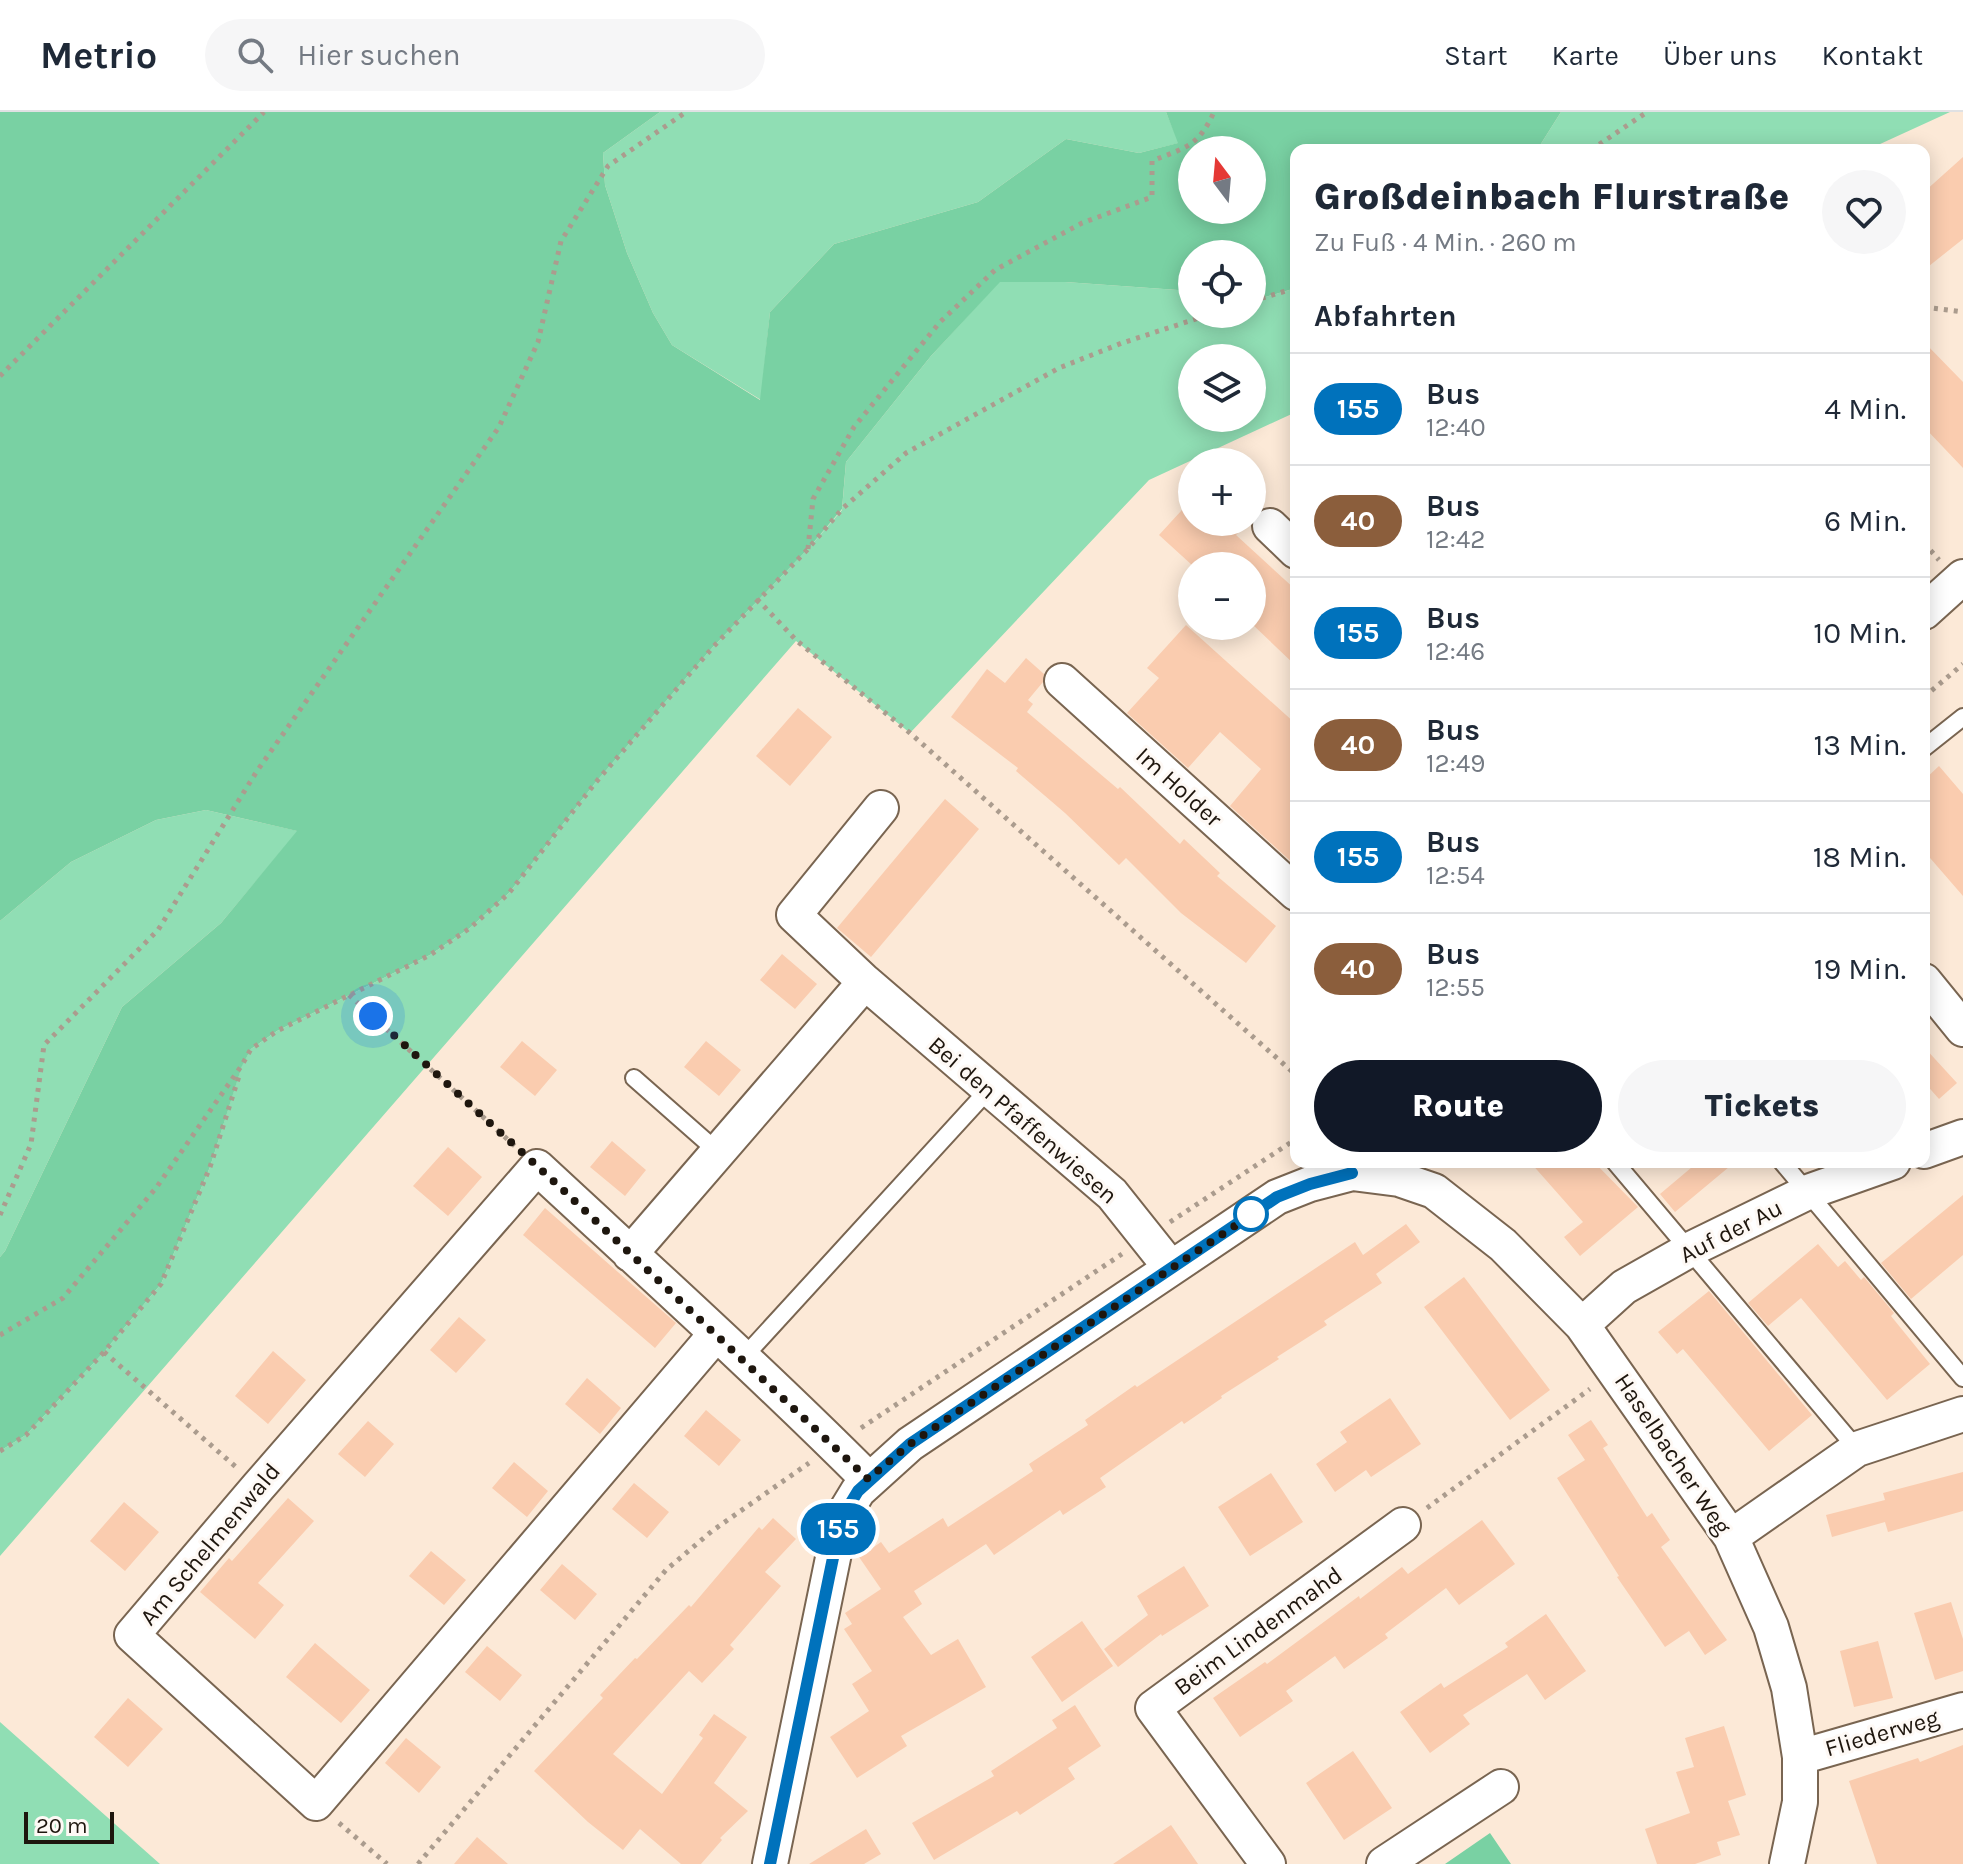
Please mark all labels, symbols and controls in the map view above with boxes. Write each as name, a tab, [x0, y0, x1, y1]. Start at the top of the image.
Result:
search box	[205, 19, 765, 91]
text: Metrio	[40, 33, 157, 78]
icon: search	[233, 33, 277, 77]
text: Hier suchen	[297, 37, 461, 73]
text: Start	[1444, 39, 1507, 72]
text: Karte	[1551, 39, 1619, 72]
text: Über uns	[1663, 39, 1778, 72]
text: Kontakt	[1822, 39, 1923, 72]
north arrow	[1178, 136, 1266, 224]
map controls	[1178, 136, 1266, 640]
button: heart	[1822, 170, 1906, 254]
text: Großdeinbach Flurstraße	[1314, 174, 1789, 219]
text: Zu Fuß · 4 Min. · 260 m	[1314, 227, 1577, 258]
button: locate	[1178, 240, 1266, 328]
text: Abfahrten	[1314, 298, 1457, 334]
button: layers	[1178, 344, 1266, 432]
text: Bus	[1426, 376, 1480, 412]
text: 4 Min.	[1824, 391, 1906, 427]
text: 155	[1337, 392, 1379, 425]
text: 12:40	[1426, 412, 1486, 443]
button: +	[1178, 448, 1266, 536]
text: Bus	[1426, 488, 1480, 524]
text: 6 Min.	[1824, 503, 1906, 539]
text: 40	[1341, 504, 1375, 537]
text: 12:42	[1426, 524, 1485, 555]
button: −	[1178, 552, 1266, 640]
text: Bus	[1426, 600, 1480, 636]
text: 10 Min.	[1813, 615, 1906, 651]
text: 155	[1337, 616, 1379, 649]
text: 12:46	[1426, 636, 1485, 667]
text: Bus	[1426, 712, 1480, 748]
text: 13 Min.	[1813, 727, 1906, 763]
text: 40	[1341, 728, 1375, 761]
street label: Im Holder	[1130, 741, 1228, 833]
text: 12:49	[1426, 748, 1485, 779]
text: Bus	[1426, 824, 1480, 860]
text: 18 Min.	[1813, 839, 1906, 875]
text: 155	[1337, 840, 1379, 873]
text: 12:54	[1426, 860, 1485, 891]
text: Bus	[1426, 936, 1480, 972]
text: 19 Min.	[1814, 951, 1906, 987]
text: 40	[1341, 952, 1375, 985]
text: 12:55	[1426, 972, 1485, 1003]
your location	[353, 996, 393, 1036]
street label: Bei den Pfaffenwiesen	[923, 1030, 1123, 1210]
button: Route	[1314, 1060, 1602, 1152]
button: Tickets	[1618, 1060, 1906, 1152]
street label: Auf der Au	[1675, 1193, 1787, 1269]
unlabelled marker	[1234, 1197, 1268, 1231]
street label: Haselbacher Weg	[1609, 1368, 1738, 1540]
street label: Am Schelmenwald	[134, 1457, 286, 1631]
line badge: 155	[792, 1503, 884, 1555]
text: 155	[817, 1512, 859, 1545]
street label: Beim Lindenmahd	[1169, 1561, 1347, 1701]
street label: Fliederweg	[1822, 1703, 1943, 1763]
scale bar	[24, 1808, 114, 1844]
text: 20 m	[36, 1813, 88, 1839]

